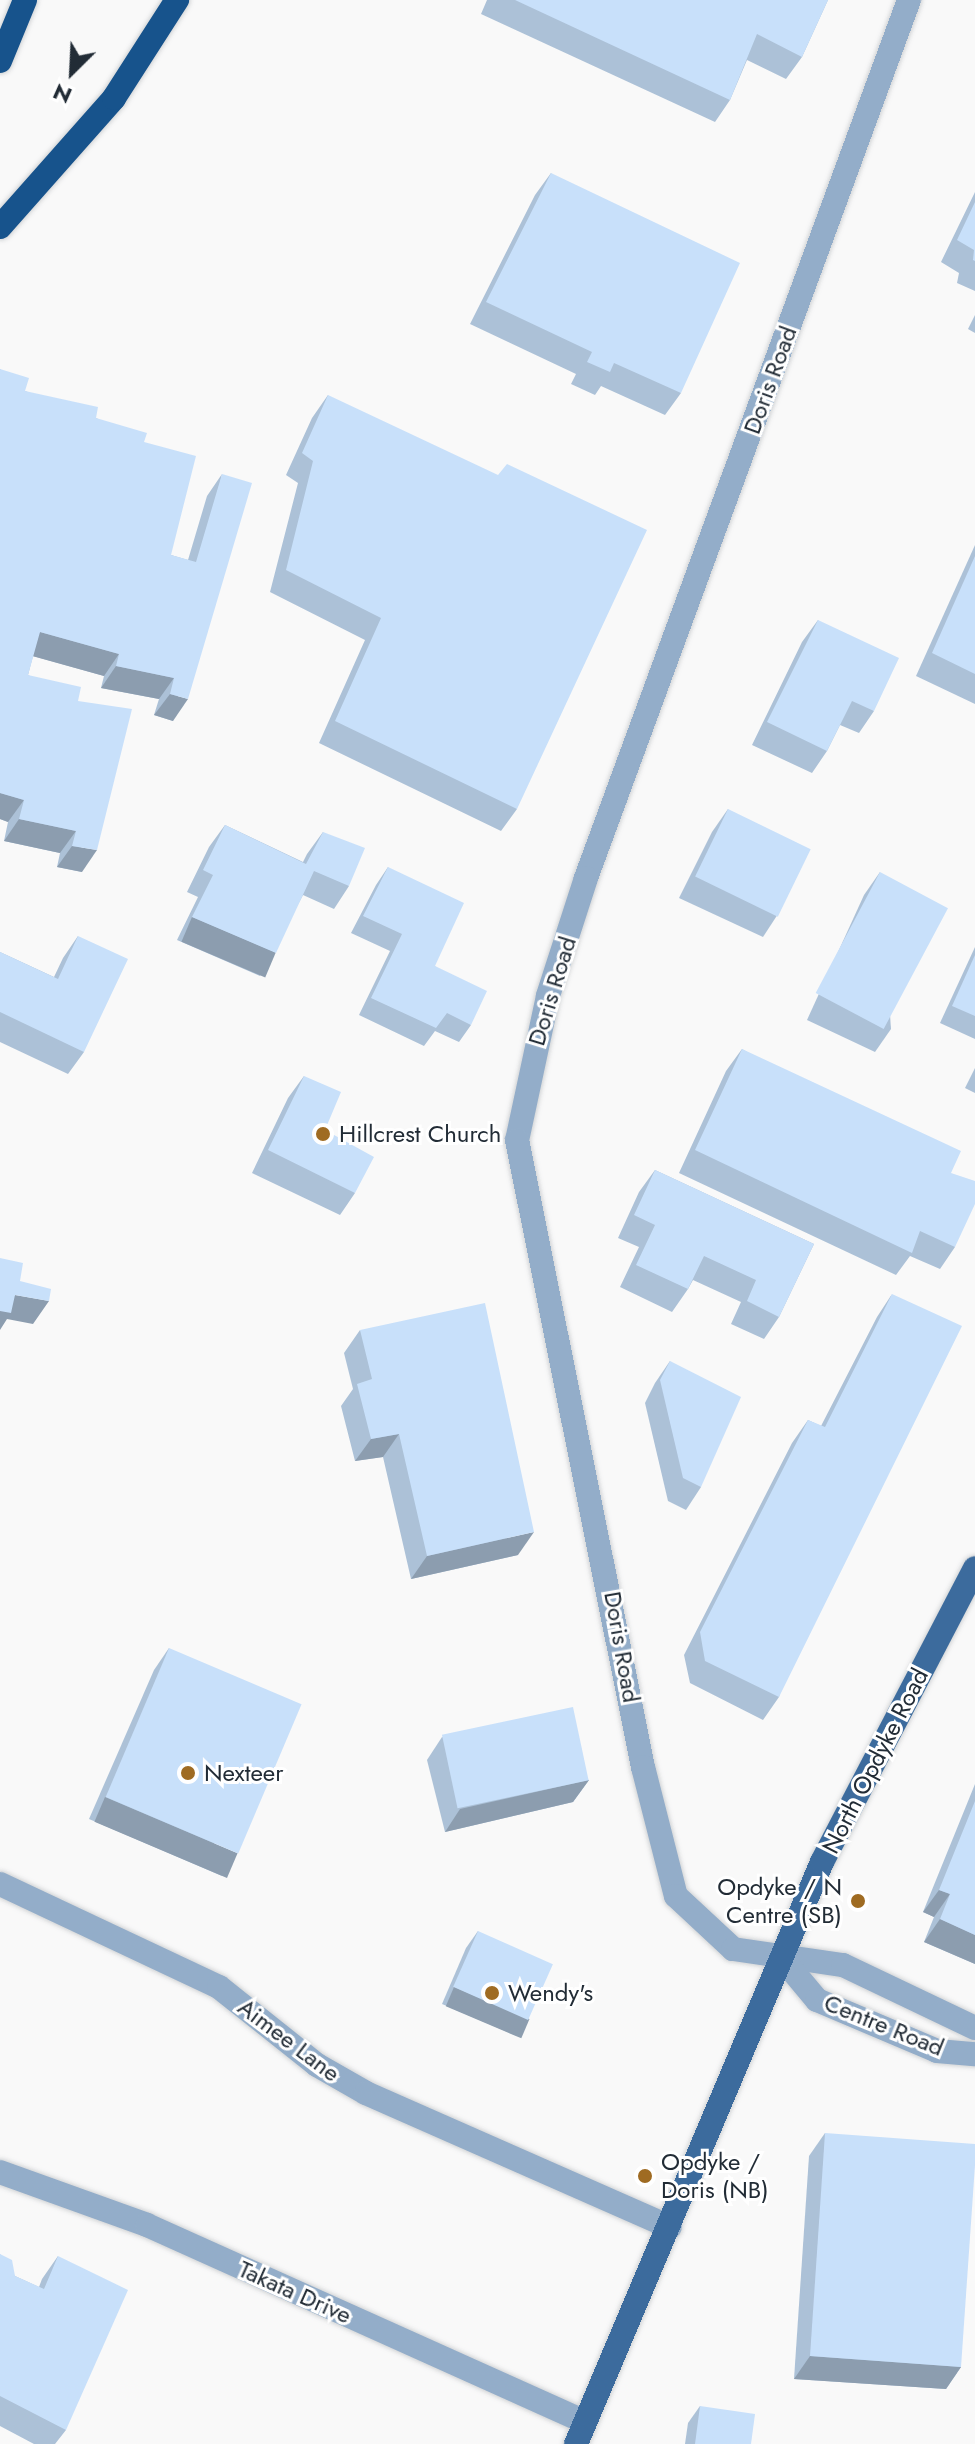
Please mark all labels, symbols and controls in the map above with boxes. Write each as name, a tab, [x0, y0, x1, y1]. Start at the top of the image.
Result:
north arrow	[32, 32, 112, 112]
text: N	[48, 76, 77, 112]
street label: Doris Road	[737, 322, 803, 438]
street label: Doris Road	[522, 933, 582, 1049]
place label: Hillcrest Church	[339, 1120, 501, 1148]
marker: Hillcrest Church	[314, 1125, 332, 1143]
street label: Doris Road	[598, 1589, 646, 1705]
street label: North Opdyke Road	[816, 1664, 934, 1858]
place label: Nexteer	[204, 1759, 283, 1787]
marker: Nexteer	[179, 1764, 197, 1782]
place label: Opdyke / N Centre (SB)	[717, 1873, 842, 1929]
marker: Opdyke / N Centre (SB)	[849, 1892, 867, 1910]
place label: Wendy's	[508, 1979, 593, 2007]
marker: Wendy's	[483, 1984, 501, 2002]
street label: Centre Road	[820, 1988, 948, 2062]
street label: Aimee Lane	[232, 1992, 346, 2088]
place label: Opdyke / Doris (NB)	[661, 2148, 769, 2204]
marker: Opdyke / Doris (NB)	[636, 2167, 654, 2185]
street label: Takata Drive	[234, 2254, 356, 2330]

